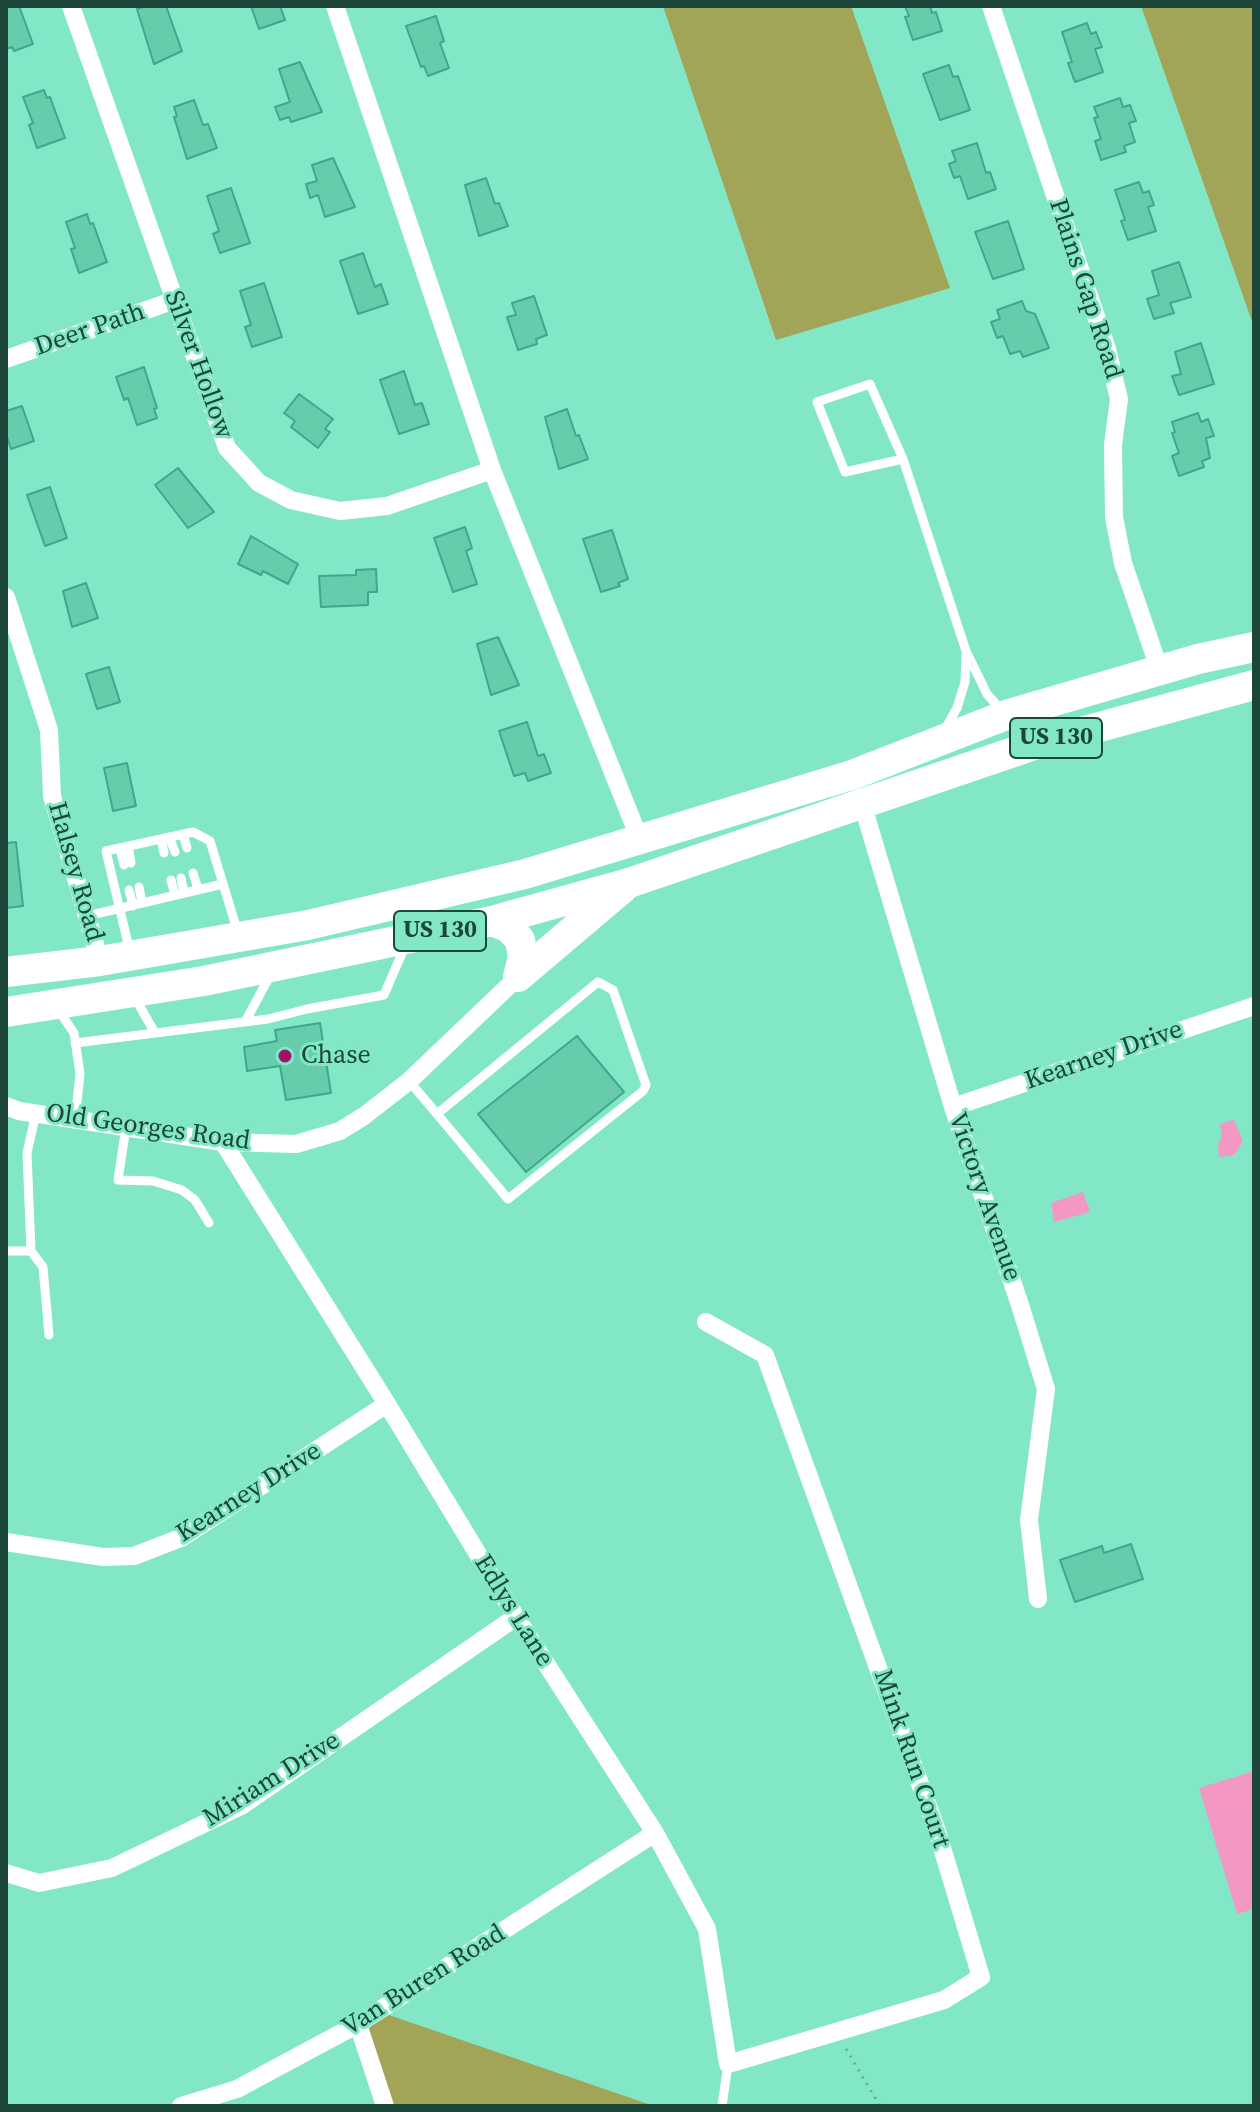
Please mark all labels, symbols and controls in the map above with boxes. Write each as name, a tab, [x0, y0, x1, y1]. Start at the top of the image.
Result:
street label: Plains Gap Road	[1041, 195, 1129, 383]
street label: Silver Hollow	[157, 287, 239, 443]
street label: Deer Path	[31, 297, 149, 363]
road number: US 130	[1010, 718, 1102, 758]
street label: Halsey Road	[40, 799, 110, 945]
road number: US 130	[394, 911, 486, 951]
street label: Kearney Drive	[1021, 1014, 1187, 1098]
place label: Chase	[301, 1040, 371, 1072]
marker: Chase	[276, 1047, 294, 1065]
street label: Old Georges Road	[44, 1098, 252, 1158]
street label: Victory Avenue	[941, 1109, 1027, 1285]
street label: Kearney Drive	[171, 1436, 327, 1550]
street label: Edlys Lane	[466, 1549, 560, 1673]
street label: Mink Run Court	[866, 1666, 956, 1852]
street label: Miriam Drive	[198, 1726, 346, 1834]
street label: Van Buren Road	[337, 1918, 511, 2044]

